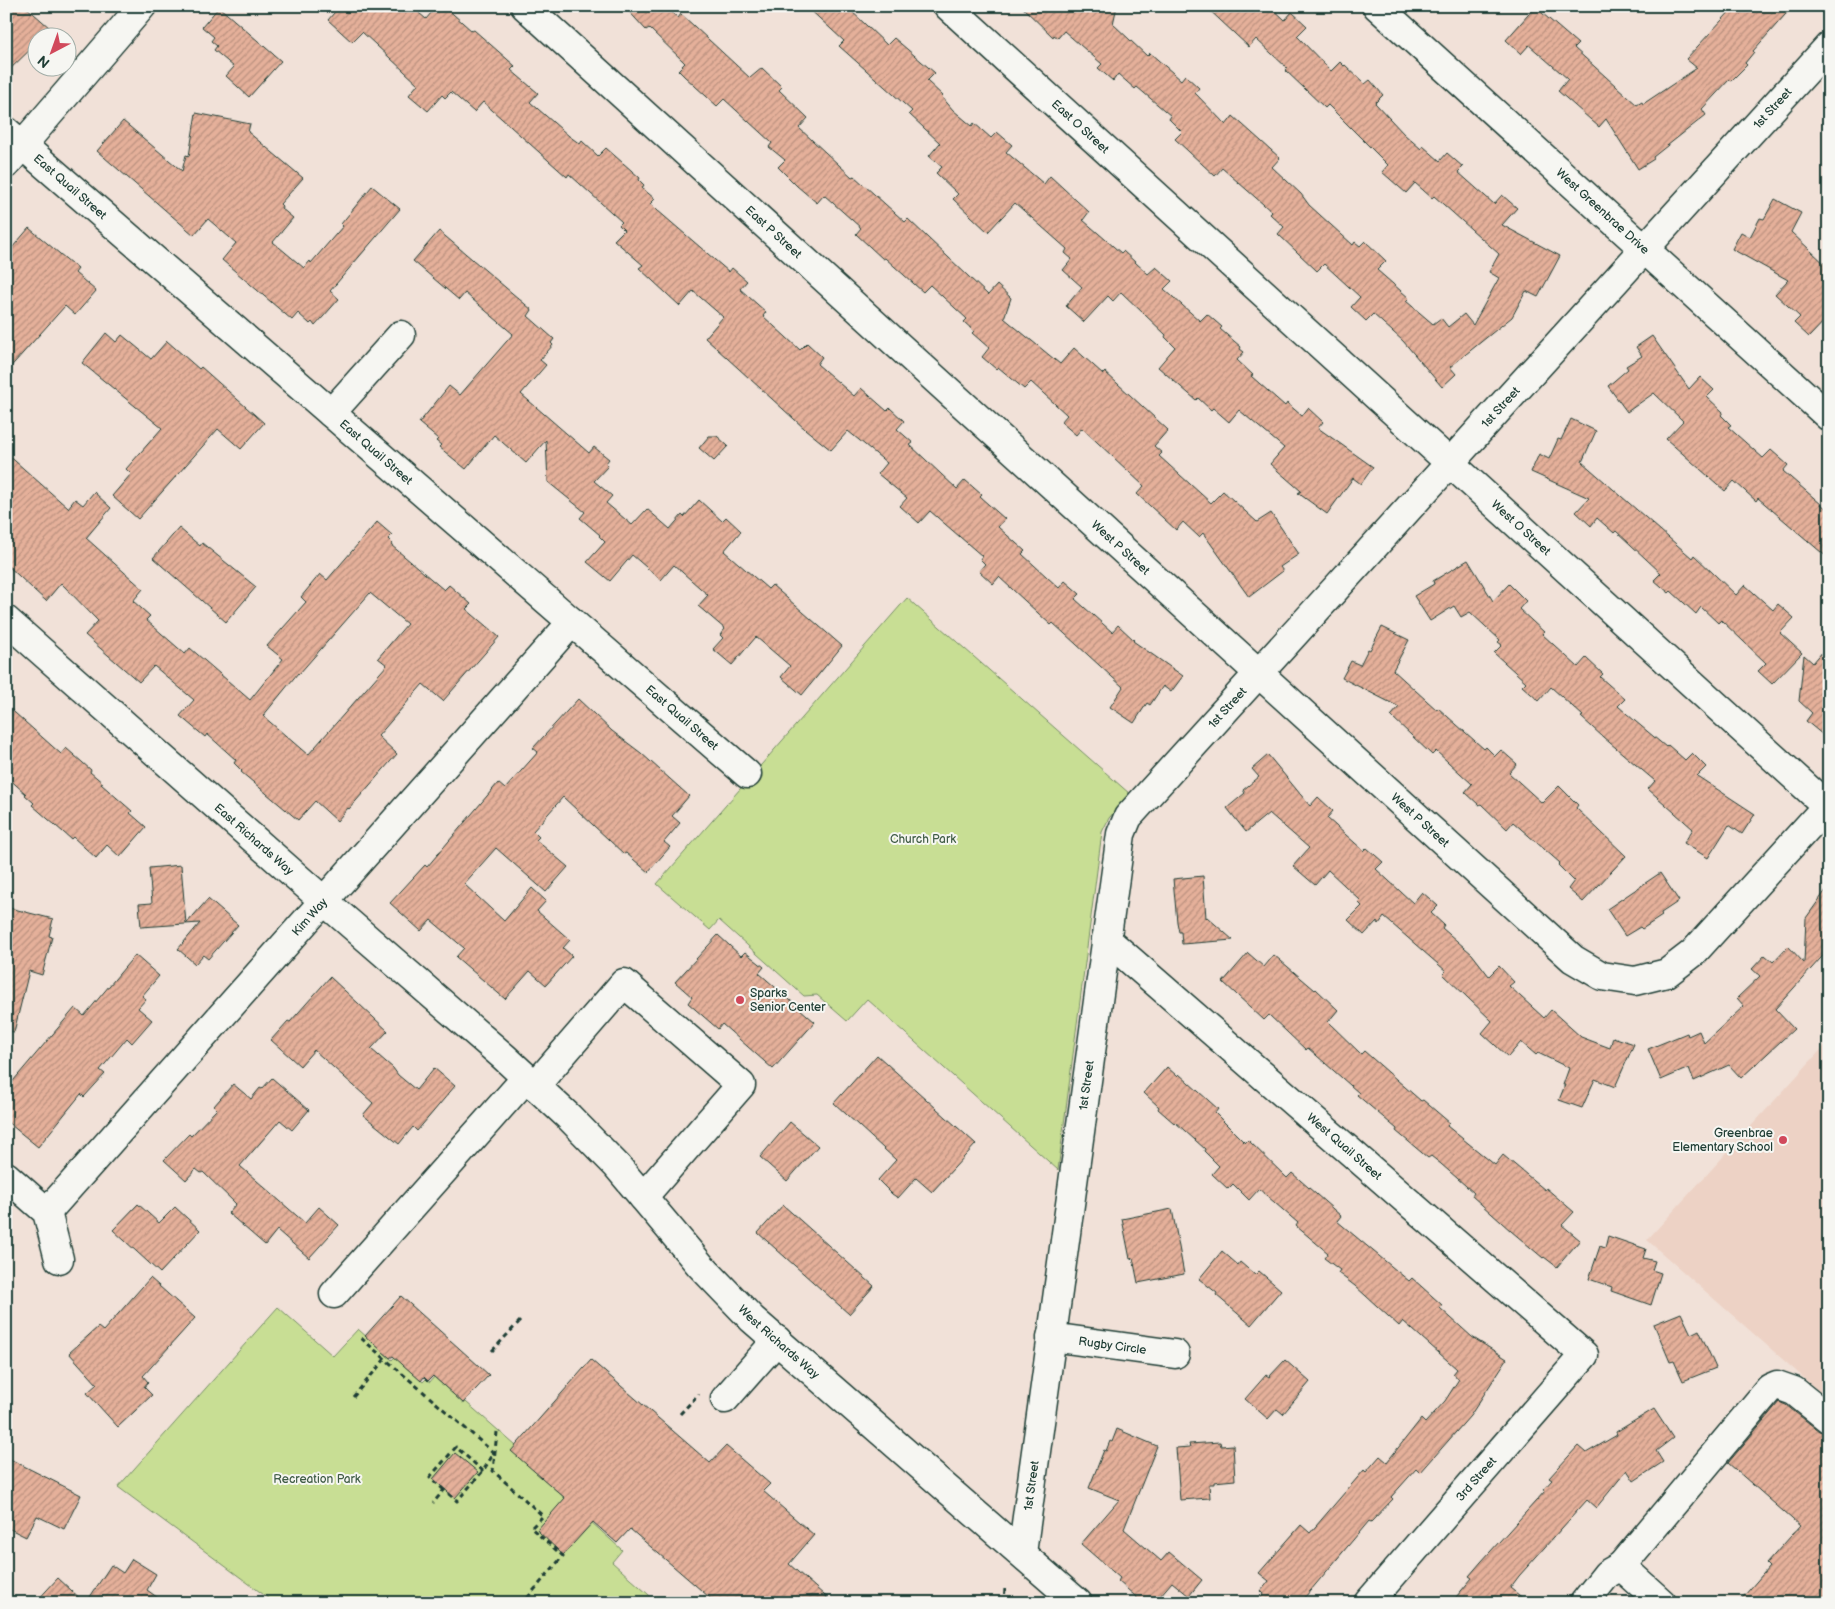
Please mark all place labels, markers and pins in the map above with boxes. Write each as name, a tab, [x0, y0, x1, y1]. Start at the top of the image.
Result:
place label: Sparks Senior Center	[750, 986, 826, 1015]
marker: Sparks Senior Center	[734, 994, 746, 1006]
place label: Greenbrae Elementary School	[1672, 1126, 1773, 1155]
marker: Greenbrae Elementary School	[1777, 1134, 1789, 1146]

